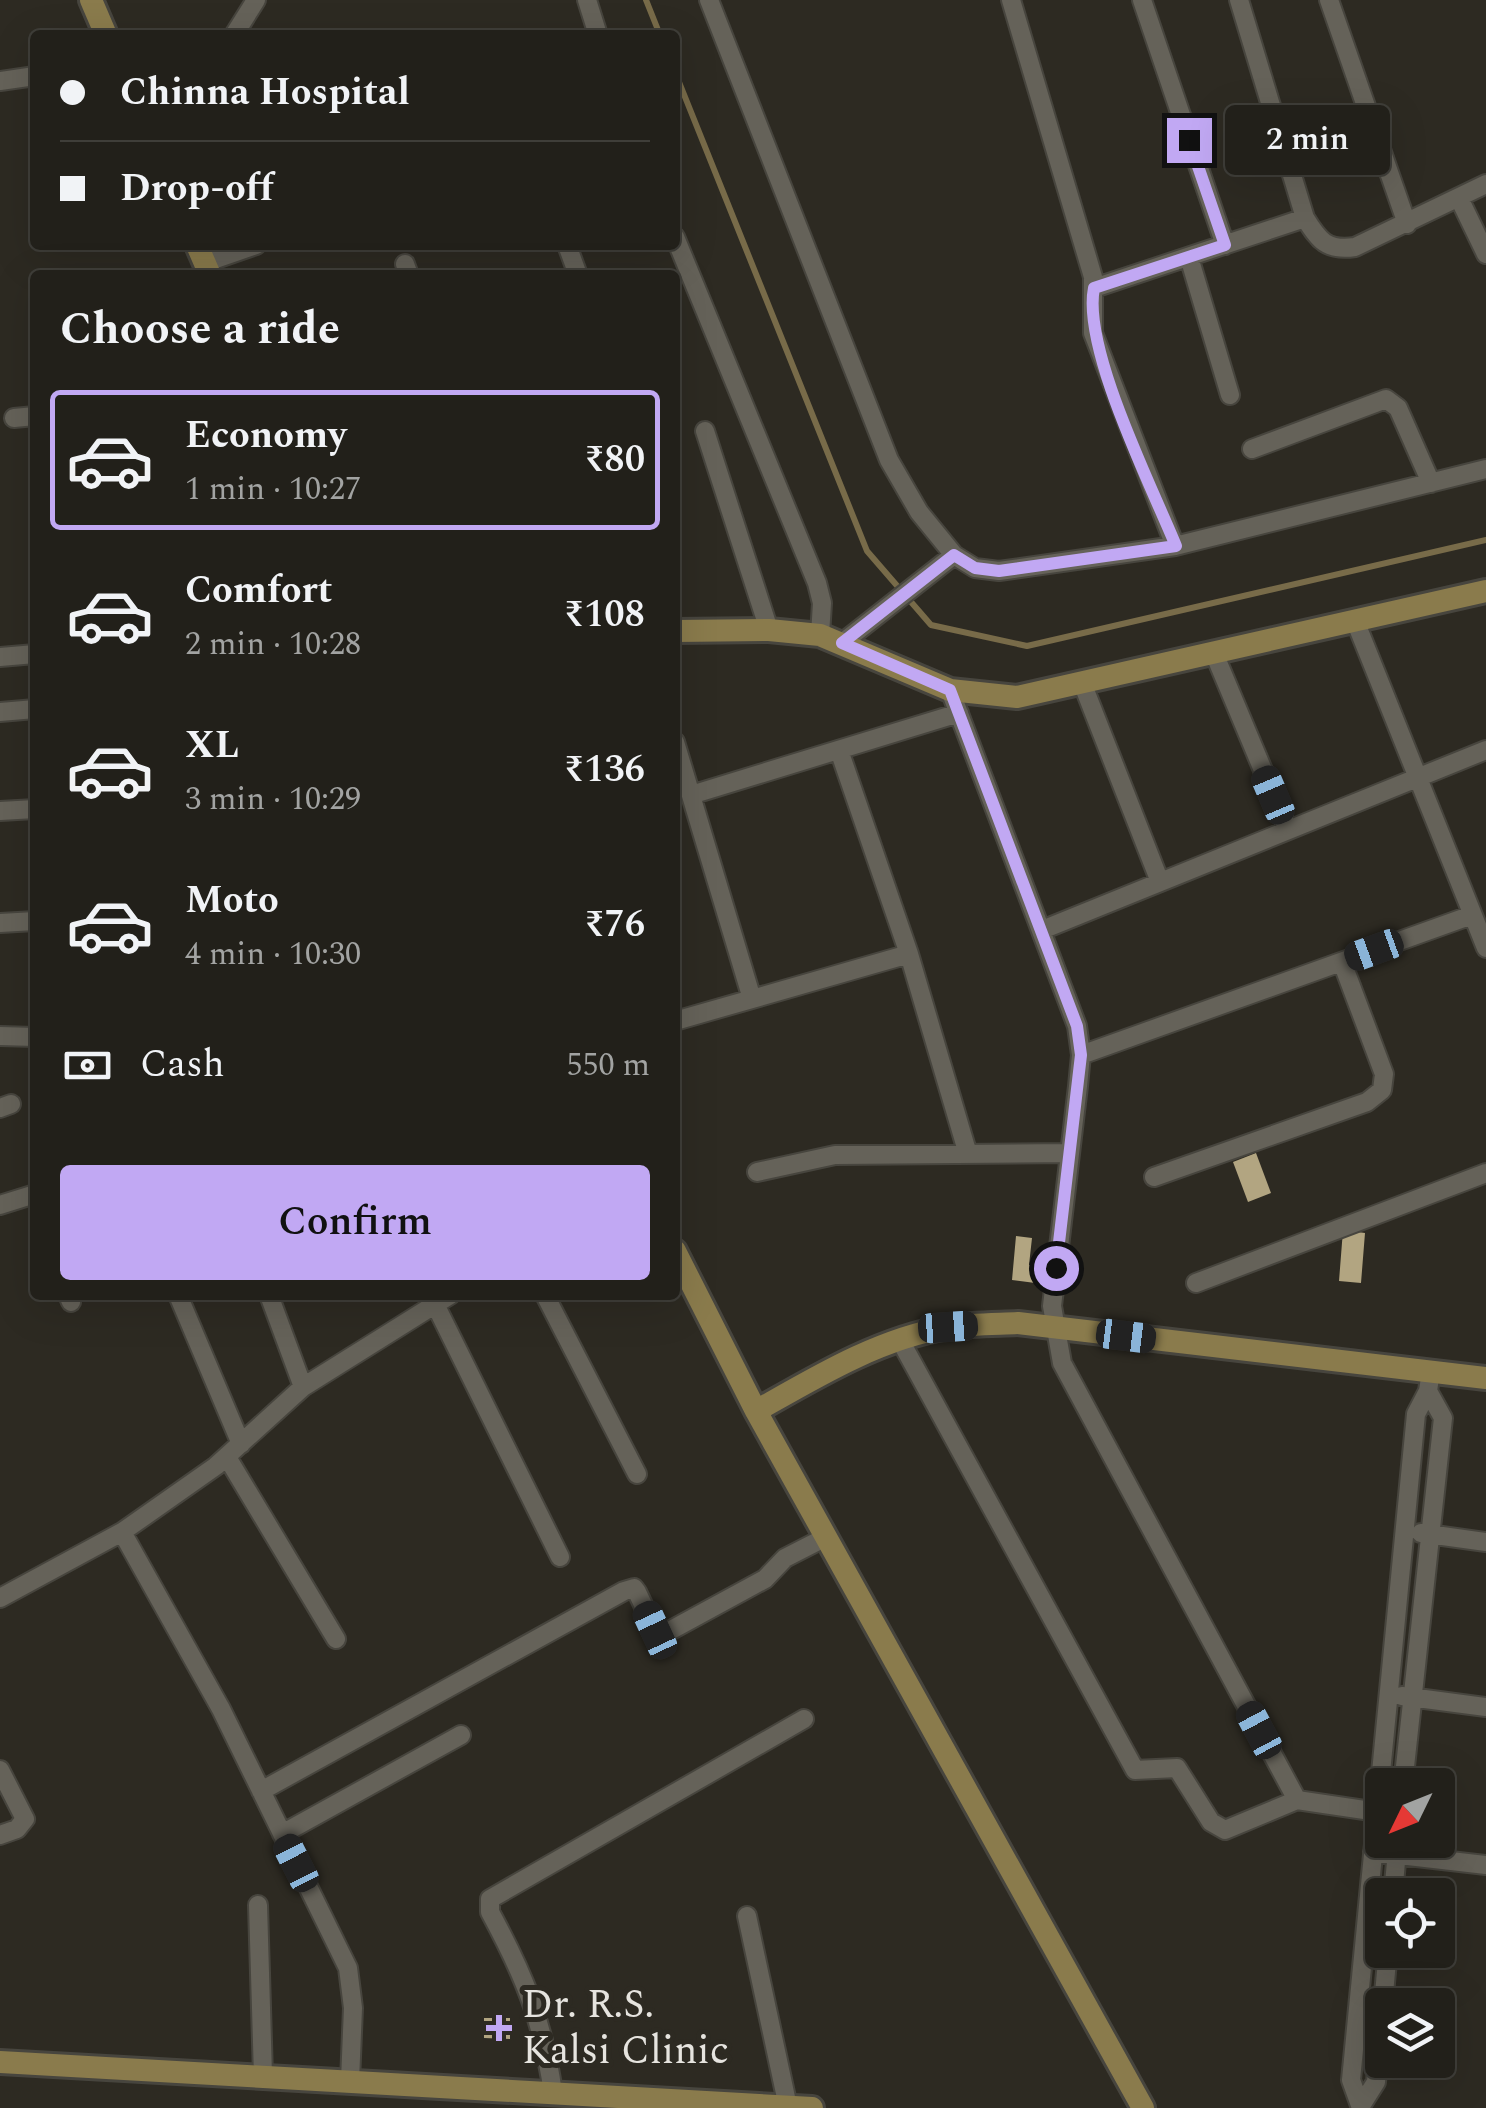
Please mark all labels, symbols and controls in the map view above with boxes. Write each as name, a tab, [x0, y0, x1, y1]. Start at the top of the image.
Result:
text: Chinna Hospital	[120, 64, 410, 122]
callout: 2 min	[1224, 105, 1389, 175]
text: 2 min	[1266, 115, 1349, 164]
route end	[1167, 118, 1212, 163]
text: Drop-off	[120, 160, 274, 218]
text: Choose a ride	[60, 295, 340, 364]
text: Economy	[185, 407, 346, 465]
icon: car	[65, 415, 155, 505]
text: ₹80	[584, 431, 645, 489]
text: 1 min · 10:27	[185, 465, 361, 514]
text: Comfort	[185, 562, 332, 620]
icon: car	[65, 570, 155, 660]
text: ₹108	[564, 586, 645, 644]
text: 2 min · 10:28	[185, 620, 361, 669]
text: XL	[185, 717, 239, 775]
icon: car	[65, 725, 155, 815]
text: ₹136	[564, 741, 645, 799]
car	[1247, 762, 1299, 828]
text: 3 min · 10:29	[185, 775, 361, 824]
text: Moto	[185, 872, 279, 930]
icon: car	[65, 880, 155, 970]
text: ₹76	[584, 896, 645, 954]
car	[1341, 926, 1407, 974]
text: 4 min · 10:30	[185, 930, 361, 979]
text: Cash	[140, 1036, 225, 1094]
icon: cash	[60, 1038, 115, 1093]
text: 550 m	[566, 1041, 650, 1090]
button: Confirm	[60, 1165, 650, 1280]
route start	[1034, 1246, 1079, 1291]
car	[917, 1310, 979, 1344]
car	[1094, 1317, 1158, 1355]
car	[629, 1596, 681, 1664]
car	[1232, 1696, 1286, 1764]
north arrow	[1365, 1768, 1455, 1858]
map controls	[1365, 1768, 1455, 2078]
car	[269, 1829, 323, 1897]
button: locate	[1365, 1878, 1455, 1968]
place label: Dr. R.S. Kalsi Clinic	[522, 1975, 729, 2082]
button: layers	[1365, 1988, 1455, 2078]
marker: Dr. R.S. Kalsi Clinic	[486, 2015, 512, 2041]

